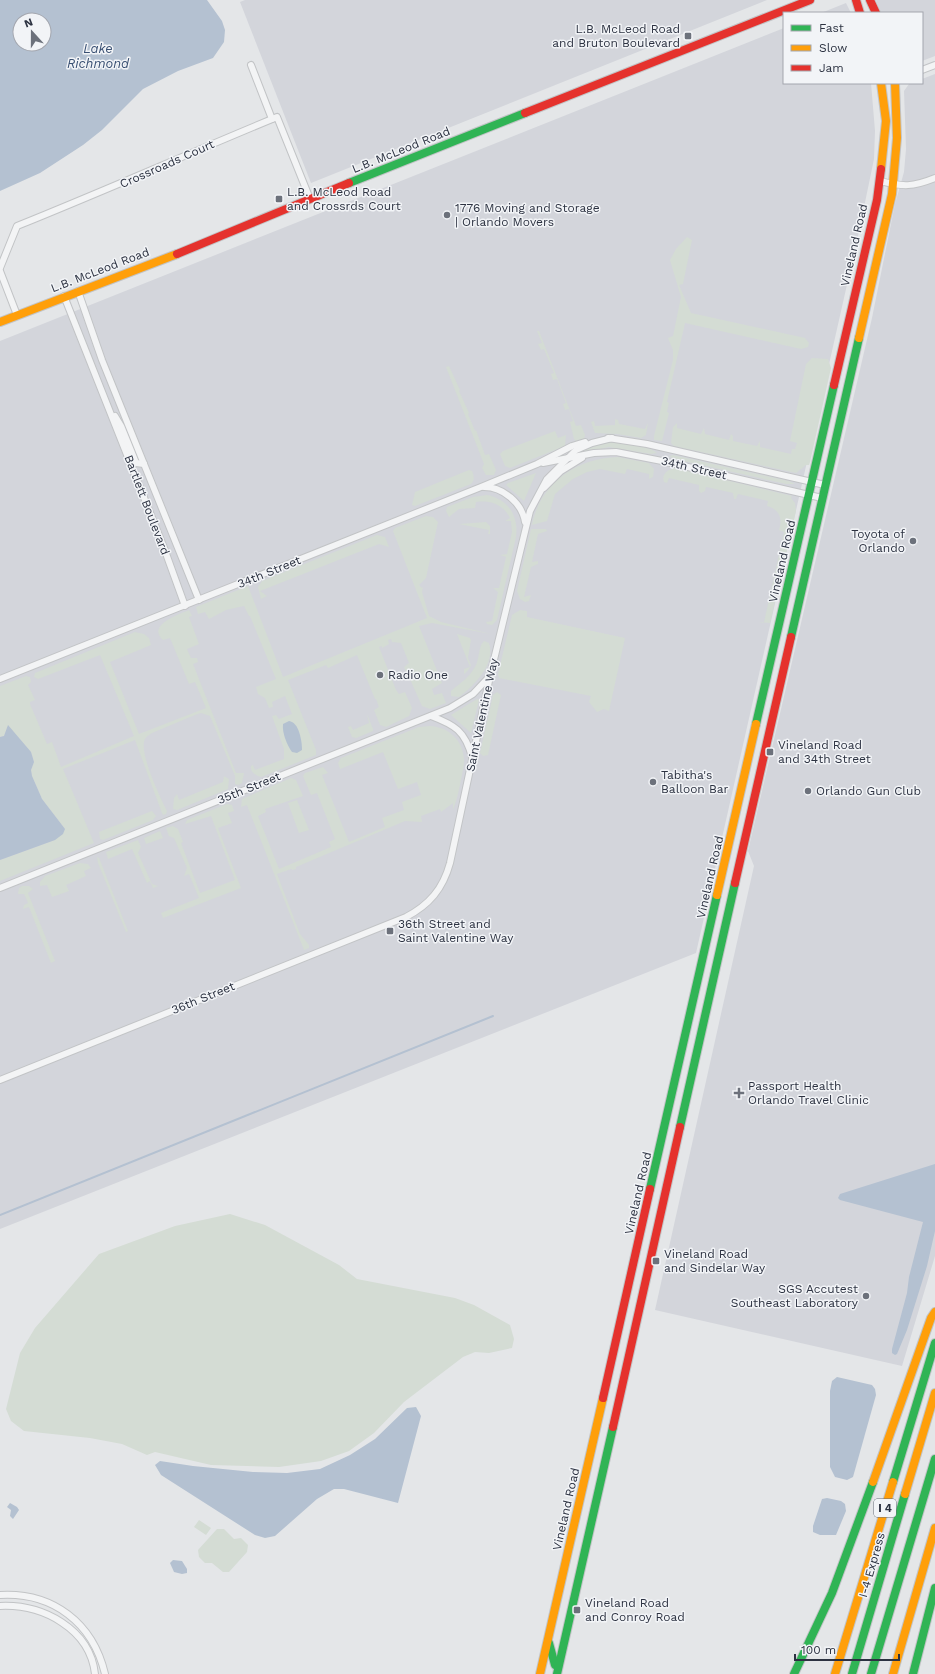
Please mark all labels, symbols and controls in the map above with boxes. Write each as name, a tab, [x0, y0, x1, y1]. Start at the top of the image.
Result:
north arrow	[12, 12, 52, 52]
legend	[783, 12, 923, 84]
text: N	[22, 16, 35, 31]
text: Fast	[819, 21, 844, 35]
place label: L.B. McLeod Road and Bruton Boulevard	[552, 22, 680, 50]
marker: L.B. McLeod Road and Bruton Boulevard	[683, 31, 693, 41]
water label: Lake Richmond	[67, 41, 130, 71]
text: Slow	[819, 41, 847, 55]
text: Jam	[819, 61, 844, 75]
street label: L.B. McLeod Road	[350, 124, 452, 176]
street label: Crossroads Court	[118, 137, 216, 191]
place label: L.B. McLeod Road and Crossrds Court	[287, 185, 401, 213]
marker: L.B. McLeod Road and Crossrds Court	[274, 194, 284, 204]
place label: 1776 Moving and Storage | Orlando Movers	[455, 201, 600, 229]
street label: Vineland Road	[838, 202, 870, 288]
marker: 1776 Moving and Storage | Orlando Movers	[442, 210, 452, 220]
street label: L.B. McLeod Road	[49, 245, 151, 295]
street label: Bartlett Boulevard	[121, 453, 173, 557]
street label: 34th Street	[660, 454, 728, 482]
street label: Vineland Road	[766, 518, 798, 604]
place label: Toyota of Orlando	[851, 527, 905, 555]
marker: Toyota of Orlando	[908, 536, 918, 546]
street label: 34th Street	[235, 553, 303, 591]
street label: Saint Valentine Way	[463, 656, 501, 773]
place label: Radio One	[388, 668, 448, 682]
marker: Radio One	[375, 670, 385, 680]
place label: Vineland Road and 34th Street	[778, 738, 871, 766]
marker: Vineland Road and 34th Street	[765, 747, 775, 757]
place label: Tabitha's Balloon Bar	[661, 768, 729, 796]
street label: 35th Street	[215, 769, 283, 807]
marker: Tabitha's Balloon Bar	[648, 777, 658, 787]
place label: Orlando Gun Club	[816, 784, 921, 798]
marker: Orlando Gun Club	[803, 786, 813, 796]
street label: Vineland Road	[694, 834, 726, 920]
place label: 36th Street and Saint Valentine Way	[398, 917, 514, 945]
marker: 36th Street and Saint Valentine Way	[385, 926, 395, 936]
street label: 36th Street	[169, 979, 237, 1017]
place label: Passport Health Orlando Travel Clinic	[748, 1079, 869, 1107]
marker: Passport Health Orlando Travel Clinic	[733, 1087, 745, 1099]
street label: Vineland Road	[622, 1150, 654, 1236]
place label: Vineland Road and Sindelar Way	[664, 1247, 766, 1275]
marker: Vineland Road and Sindelar Way	[651, 1256, 661, 1266]
place label: SGS Accutest Southeast Laboratory	[731, 1282, 859, 1310]
marker: SGS Accutest Southeast Laboratory	[861, 1291, 871, 1301]
street label: Vineland Road	[550, 1466, 582, 1552]
road number: I 4	[874, 1499, 896, 1517]
street label: I-4 Express	[856, 1531, 888, 1599]
place label: Vineland Road and Conroy Road	[585, 1596, 685, 1624]
marker: Vineland Road and Conroy Road	[572, 1605, 582, 1615]
scale bar	[795, 1636, 899, 1662]
text: 100 m	[801, 1643, 836, 1657]

